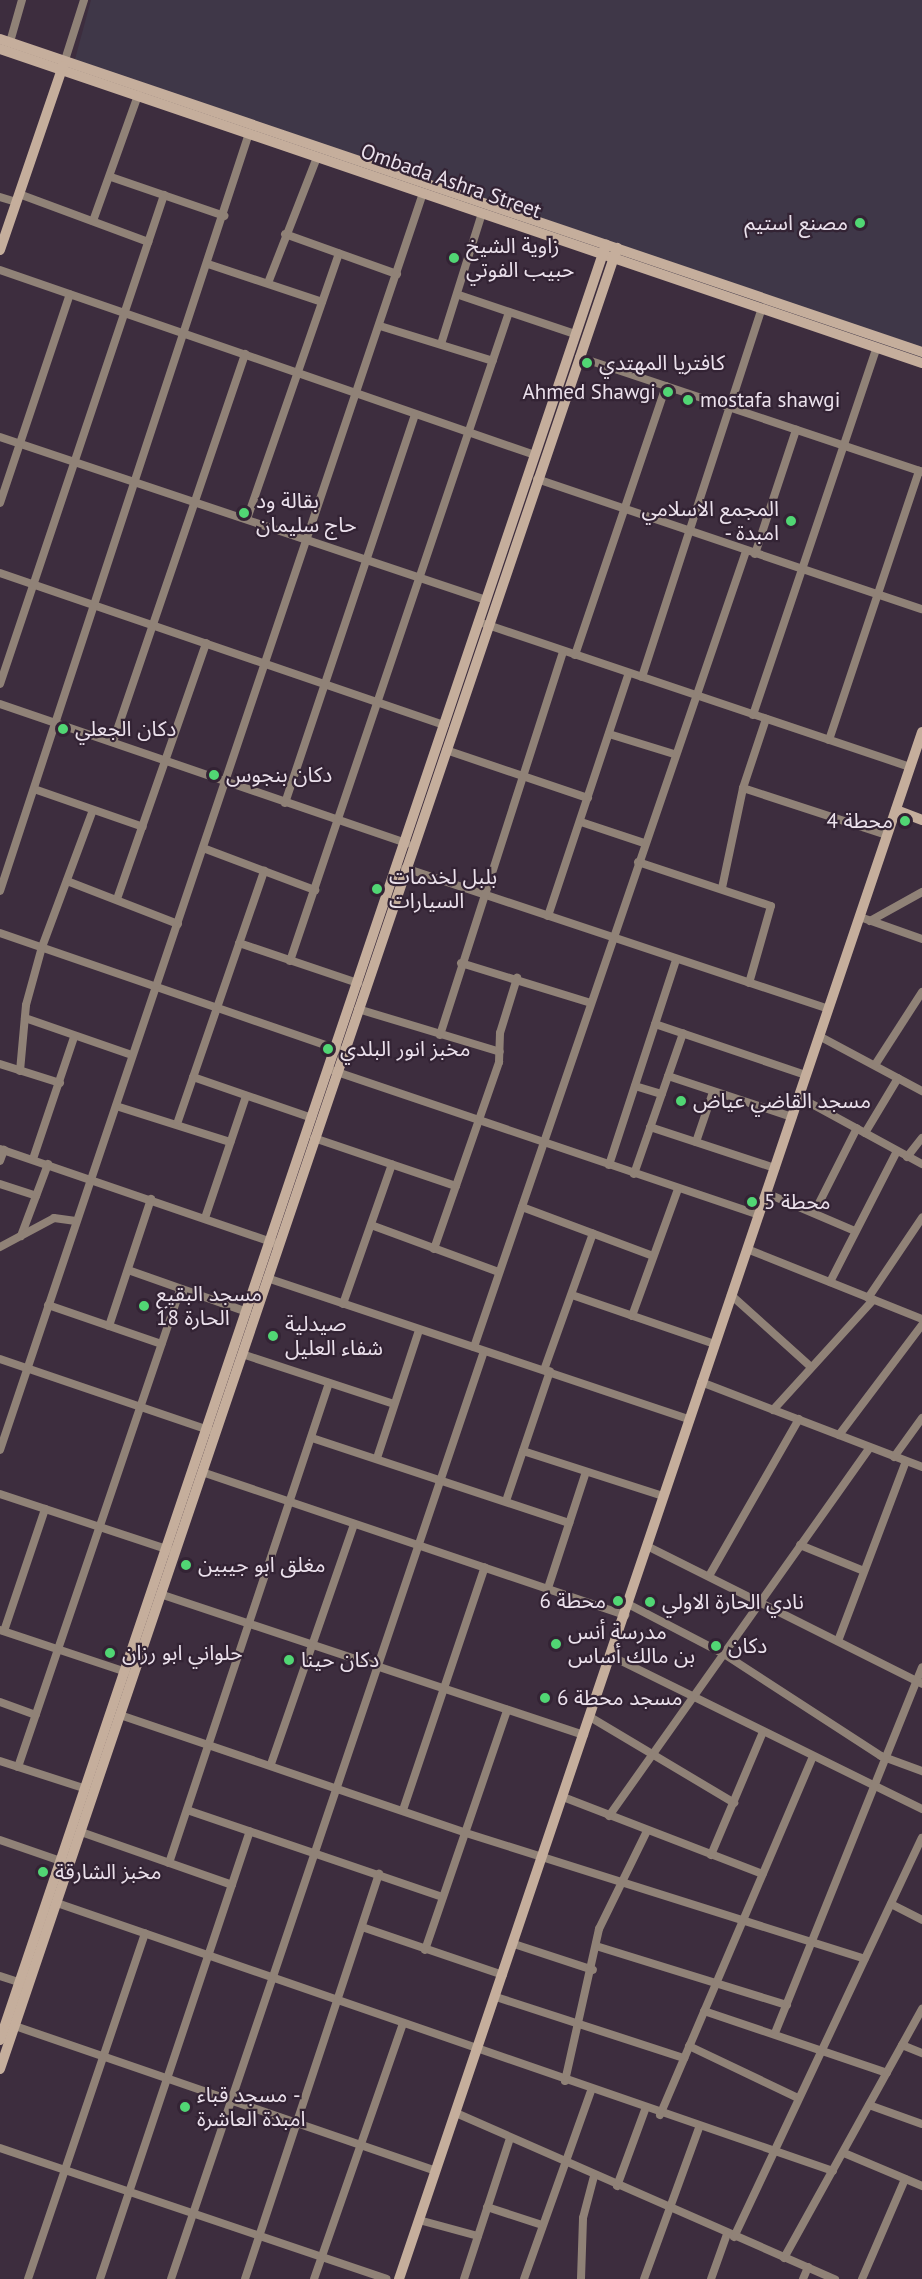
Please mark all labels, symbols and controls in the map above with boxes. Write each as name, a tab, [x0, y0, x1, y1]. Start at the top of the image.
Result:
street label: Ombada Ashra Street	[357, 138, 545, 224]
place label: مصنع استيم	[744, 210, 848, 236]
marker: مصنع استيم	[853, 216, 867, 230]
place label: زاوية الشيخ حبيب الفوتي	[466, 233, 574, 283]
marker: زاوية الشيخ حبيب الفوتي	[447, 251, 461, 265]
place label: كافتريا المهتدي	[599, 350, 725, 376]
marker: كافتريا المهتدي	[580, 356, 594, 370]
place label: Ahmed Shawgi	[522, 379, 656, 405]
marker: Ahmed Shawgi	[661, 385, 675, 399]
place label: mostafa shawgi	[700, 387, 840, 413]
marker: mostafa shawgi	[681, 393, 695, 407]
place label: بقالة ود حاج سليمان	[256, 488, 357, 538]
place label: المجمع الاسلامي - امبدة	[641, 496, 779, 546]
marker: بقالة ود حاج سليمان	[237, 506, 251, 520]
marker: المجمع الاسلامي - امبدة	[784, 514, 798, 528]
place label: دكان الجعلي	[75, 716, 176, 742]
marker: دكان الجعلي	[56, 722, 70, 736]
place label: دكان بنجوس	[226, 762, 332, 788]
marker: دكان بنجوس	[207, 768, 221, 782]
place label: محطة 4	[826, 808, 893, 834]
marker: محطة 4	[898, 814, 912, 828]
place label: بلبل لخدمات السيارات	[389, 864, 497, 914]
marker: بلبل لخدمات السيارات	[370, 882, 384, 896]
place label: مخبز انور البلدي	[340, 1036, 470, 1062]
marker: مخبز انور البلدي	[321, 1042, 335, 1056]
place label: مسجد القاضي عياض	[693, 1088, 871, 1114]
marker: مسجد القاضي عياض	[674, 1094, 688, 1108]
place label: محطة 5	[764, 1189, 831, 1215]
marker: محطة 5	[745, 1195, 759, 1209]
place label: مسجد البقيع الحارة 18	[156, 1281, 262, 1331]
marker: مسجد البقيع الحارة 18	[137, 1299, 151, 1313]
place label: صيدلية شفاء العليل	[285, 1311, 383, 1361]
marker: صيدلية شفاء العليل	[266, 1329, 280, 1343]
place label: مغلق ابو جيبين	[198, 1552, 326, 1578]
marker: مغلق ابو جيبين	[179, 1558, 193, 1572]
place label: محطة 6	[539, 1588, 606, 1614]
place label: نادي الحارة الاولي	[662, 1589, 804, 1615]
marker: محطة 6	[611, 1594, 625, 1608]
marker: نادي الحارة الاولي	[643, 1595, 657, 1609]
place label: مدرسة أنس بن مالك أساس	[568, 1619, 695, 1669]
place label: دكان	[728, 1633, 767, 1659]
marker: مدرسة أنس بن مالك أساس	[549, 1637, 563, 1651]
marker: دكان	[709, 1639, 723, 1653]
place label: حلواني ابو رزان	[122, 1640, 243, 1666]
marker: حلواني ابو رزان	[103, 1646, 117, 1660]
place label: دكان حينا	[301, 1647, 379, 1673]
marker: دكان حينا	[282, 1653, 296, 1667]
place label: مسجد محطة 6	[557, 1685, 683, 1711]
marker: مسجد محطة 6	[538, 1691, 552, 1705]
place label: مخبز الشارقة	[55, 1859, 162, 1885]
marker: مخبز الشارقة	[36, 1865, 50, 1879]
place label: مسجد قباء - امبدة العاشرة	[197, 2082, 305, 2132]
marker: مسجد قباء - امبدة العاشرة	[178, 2100, 192, 2114]

